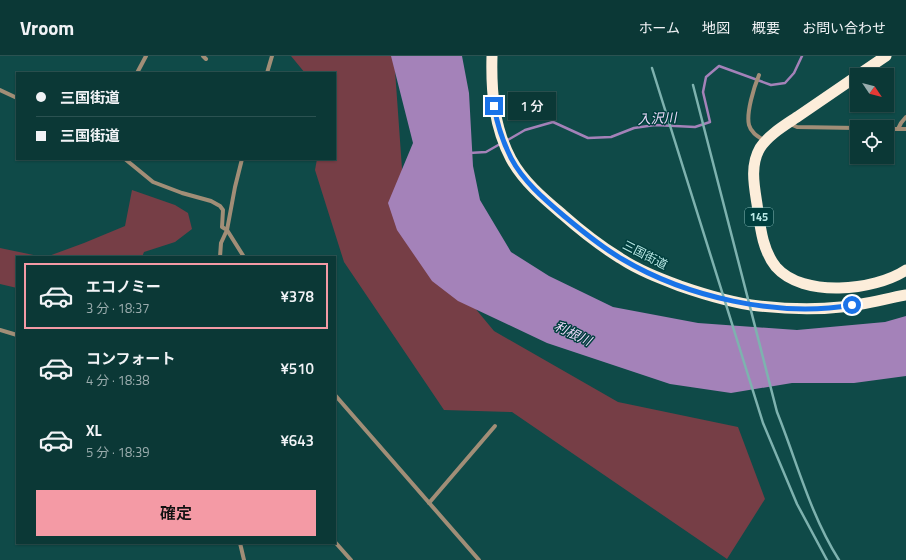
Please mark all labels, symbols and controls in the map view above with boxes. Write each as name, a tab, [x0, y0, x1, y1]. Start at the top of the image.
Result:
text: Vroom	[20, 13, 74, 42]
text: ホーム	[638, 17, 680, 38]
text: 地図	[702, 17, 730, 38]
text: 概要	[752, 17, 780, 38]
text: お問い合わせ	[802, 17, 886, 38]
north arrow	[850, 68, 894, 112]
map controls	[850, 68, 894, 164]
text: 三国街道	[60, 86, 120, 109]
callout: 1 分	[508, 92, 556, 120]
text: 1 分	[520, 96, 544, 116]
route end	[485, 97, 503, 115]
water label: 入沢川	[637, 107, 679, 129]
button: locate	[850, 120, 894, 164]
text: 三国街道	[60, 124, 120, 147]
road number: 145	[745, 208, 773, 226]
street label: 三国街道	[620, 235, 671, 274]
text: エコノミー	[86, 275, 161, 298]
icon: car	[38, 278, 74, 314]
text: ¥378	[280, 285, 314, 308]
route start	[843, 296, 861, 314]
text: 3 分 · 18:37	[86, 298, 150, 318]
water label: 利根川	[551, 315, 597, 351]
text: コンフォート	[86, 347, 176, 370]
icon: car	[38, 350, 74, 386]
text: ¥510	[280, 357, 314, 380]
text: 4 分 · 18:38	[86, 370, 150, 390]
text: XL	[86, 419, 102, 442]
icon: car	[38, 422, 74, 458]
text: ¥643	[280, 429, 314, 452]
text: 5 分 · 18:39	[86, 442, 150, 462]
button: 確定	[36, 490, 316, 536]

